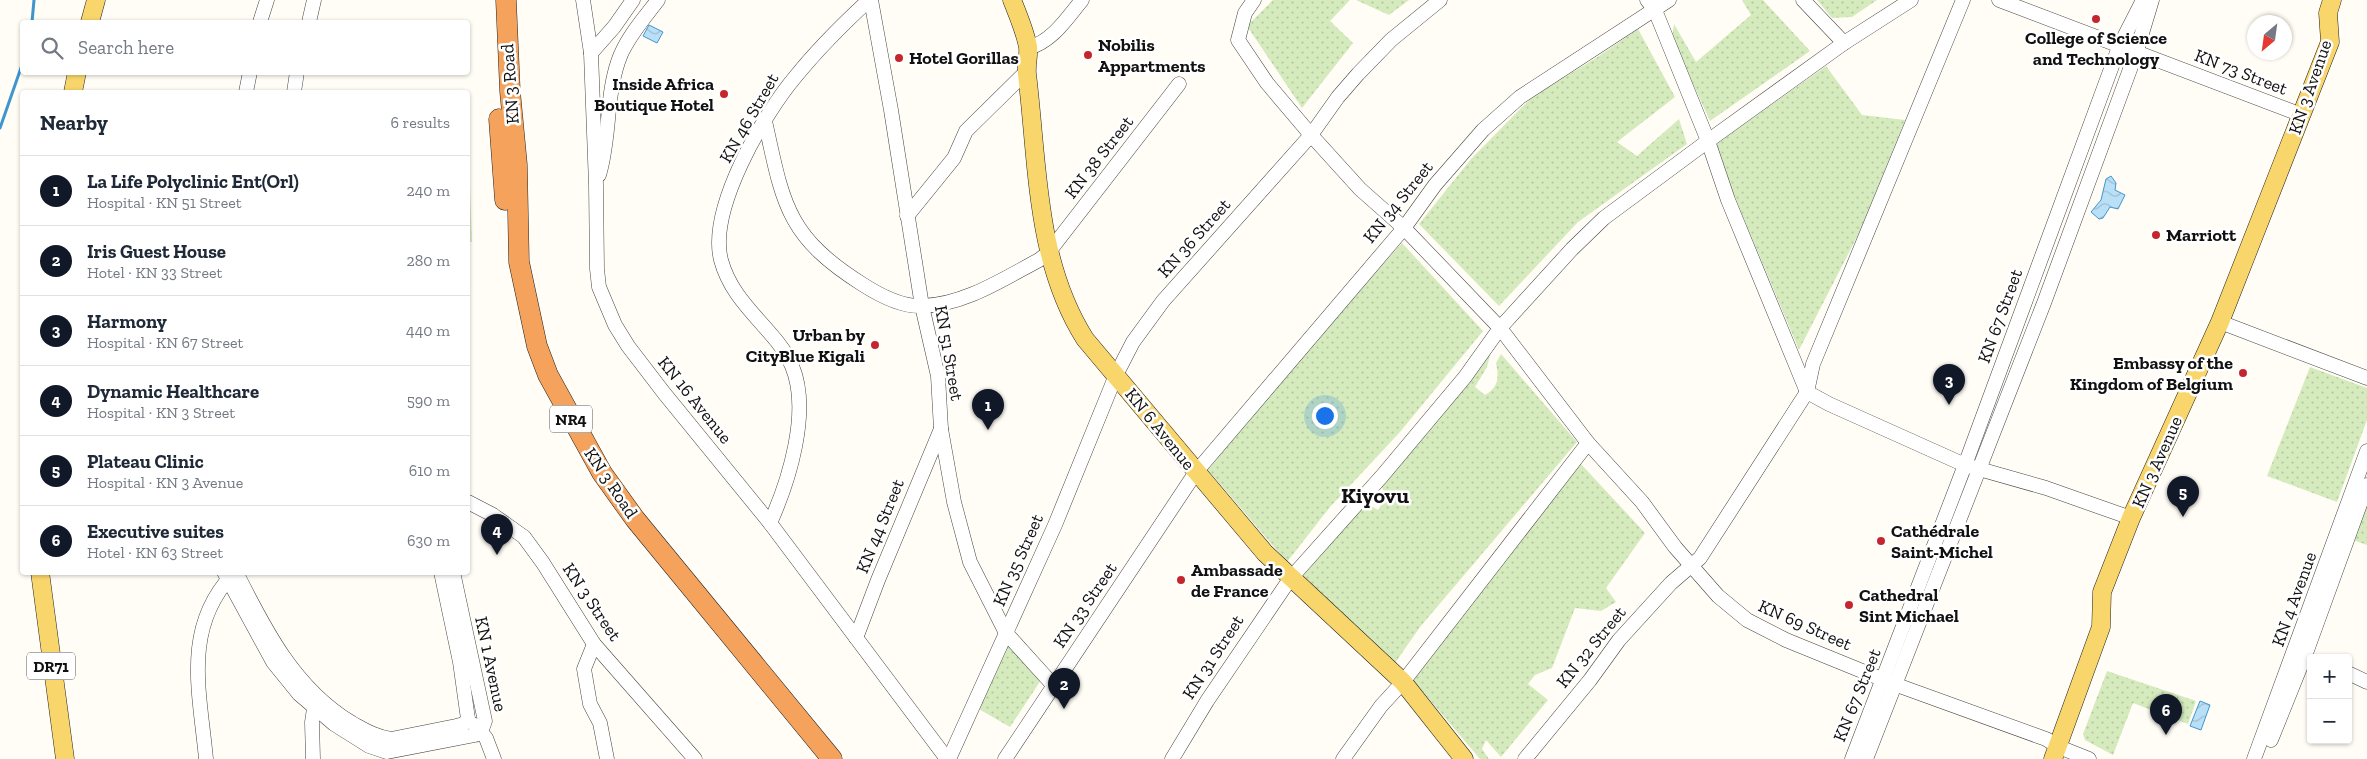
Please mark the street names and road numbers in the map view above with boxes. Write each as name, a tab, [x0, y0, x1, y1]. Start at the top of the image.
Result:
street label: KN 3 Avenue	[2284, 37, 2336, 137]
street label: KN 3 Road	[496, 43, 524, 125]
street label: KN 73 Street	[2191, 44, 2291, 100]
street label: KN 46 Street	[715, 69, 784, 167]
street label: KN 38 Street	[1060, 111, 1138, 203]
street label: KN 34 Street	[1358, 156, 1438, 247]
street label: KN 36 Street	[1153, 194, 1235, 282]
street label: KN 67 Street	[1973, 266, 2027, 366]
street label: KN 51 Street	[930, 304, 968, 403]
street label: KN 16 Avenue	[653, 352, 737, 448]
street label: KN 6 Avenue	[1120, 384, 1200, 474]
road number: NR4	[550, 406, 592, 432]
street label: KN 3 Avenue	[2127, 413, 2187, 511]
street label: KN 3 Road	[579, 443, 643, 523]
street label: KN 44 Street	[851, 475, 909, 576]
street label: KN 35 Street	[988, 510, 1048, 609]
street label: KN 4 Avenue	[2267, 549, 2321, 649]
street label: KN 33 Street	[1048, 558, 1122, 652]
street label: KN 3 Street	[558, 559, 626, 645]
street label: KN 69 Street	[1755, 595, 1855, 655]
street label: KN 32 Street	[1551, 602, 1631, 692]
street label: KN 31 Street	[1178, 610, 1249, 703]
street label: KN 1 Avenue	[470, 615, 512, 713]
street label: KN 67 Street	[1828, 645, 1886, 745]
road number: DR71	[27, 652, 75, 679]

